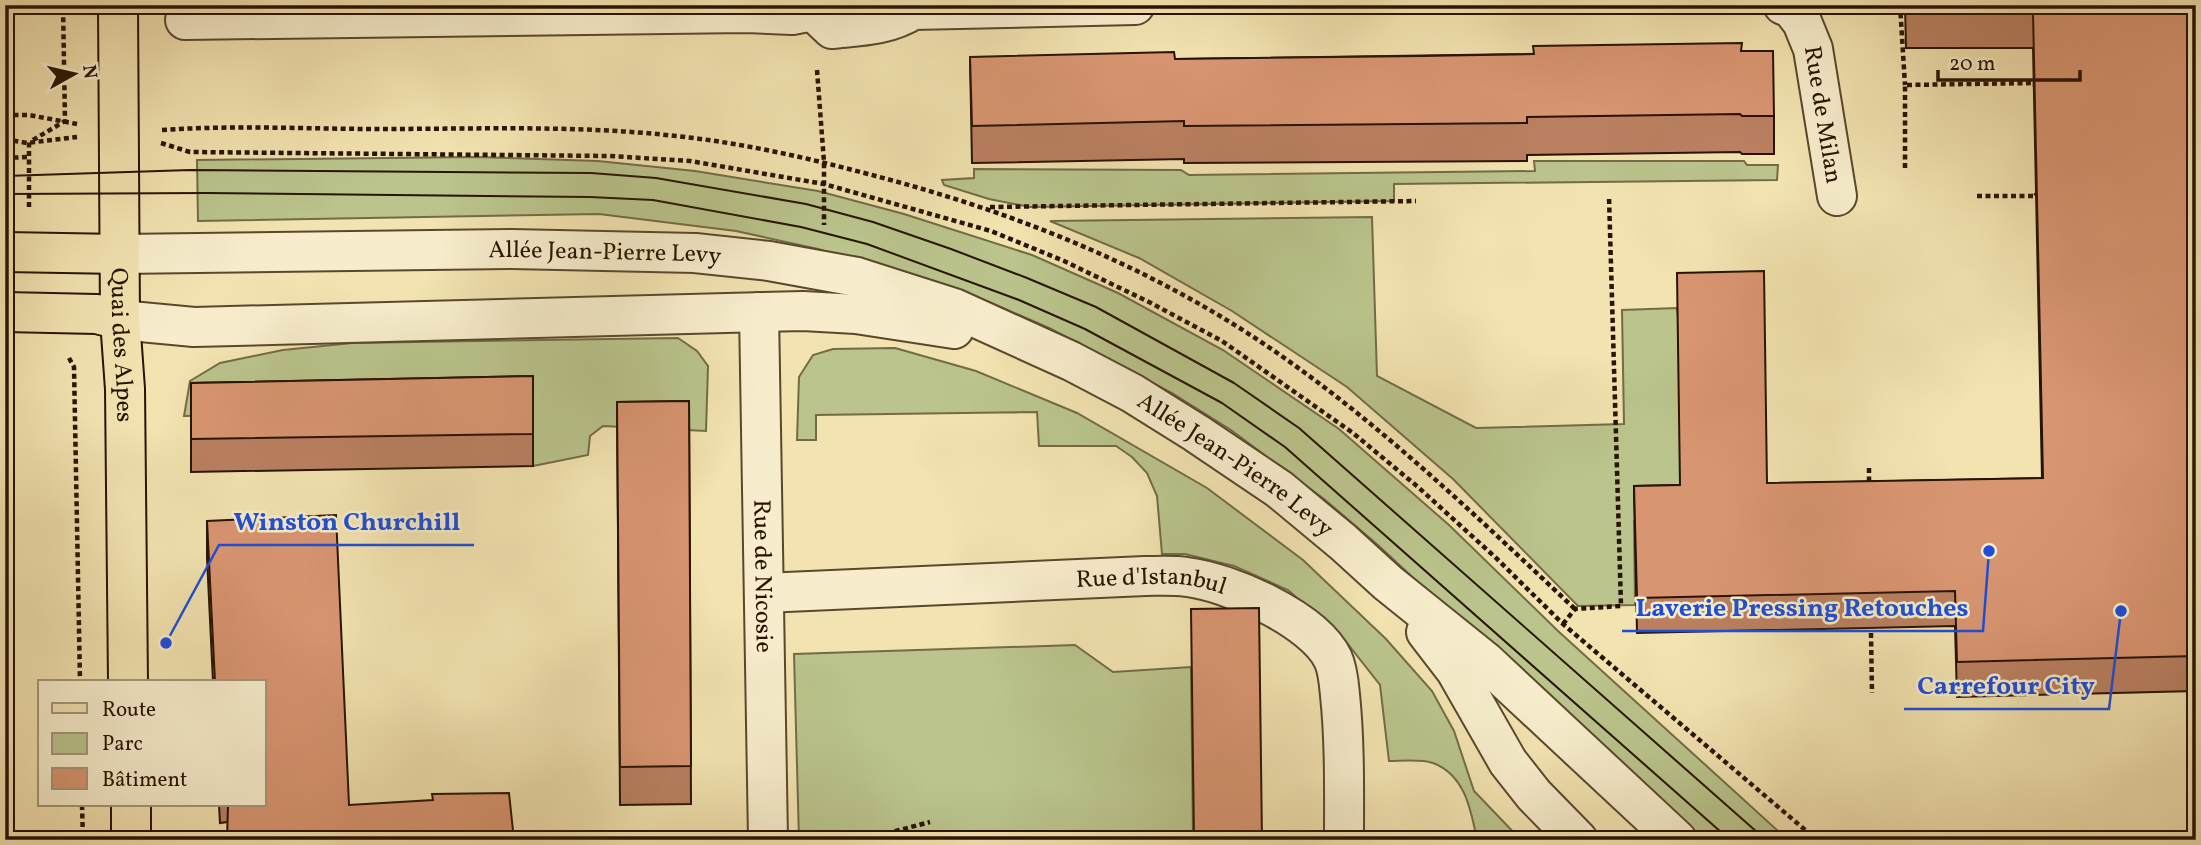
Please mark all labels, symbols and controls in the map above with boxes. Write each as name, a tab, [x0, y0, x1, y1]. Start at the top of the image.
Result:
north arrow	[38, 38, 108, 108]
scale bar	[1938, 38, 2080, 82]
street label: Rue de Milan	[1794, 44, 1850, 186]
text: 20 m	[1949, 50, 1995, 79]
text: N	[75, 63, 103, 81]
street label: Allée Jean-Pierre Levy	[488, 234, 723, 275]
street label: Quai des Alpes	[101, 268, 140, 422]
street label: Allée Jean-Pierre Levy	[1130, 385, 1340, 546]
callout: Winston Churchill	[219, 498, 474, 545]
street label: Rue de Nicosie	[743, 499, 780, 653]
text: Winston Churchill	[234, 505, 461, 541]
street label: Rue d'Istanbul	[1075, 561, 1231, 605]
callout: Laverie Pressing Retouches	[1622, 584, 1983, 631]
text: Laverie Pressing Retouches	[1636, 591, 1968, 627]
callout: Carrefour City	[1904, 662, 2109, 709]
text: Carrefour City	[1917, 669, 2095, 705]
legend	[38, 680, 266, 806]
text: Route	[102, 696, 156, 725]
text: Parc	[102, 730, 143, 759]
text: Bâtiment	[102, 766, 187, 795]

